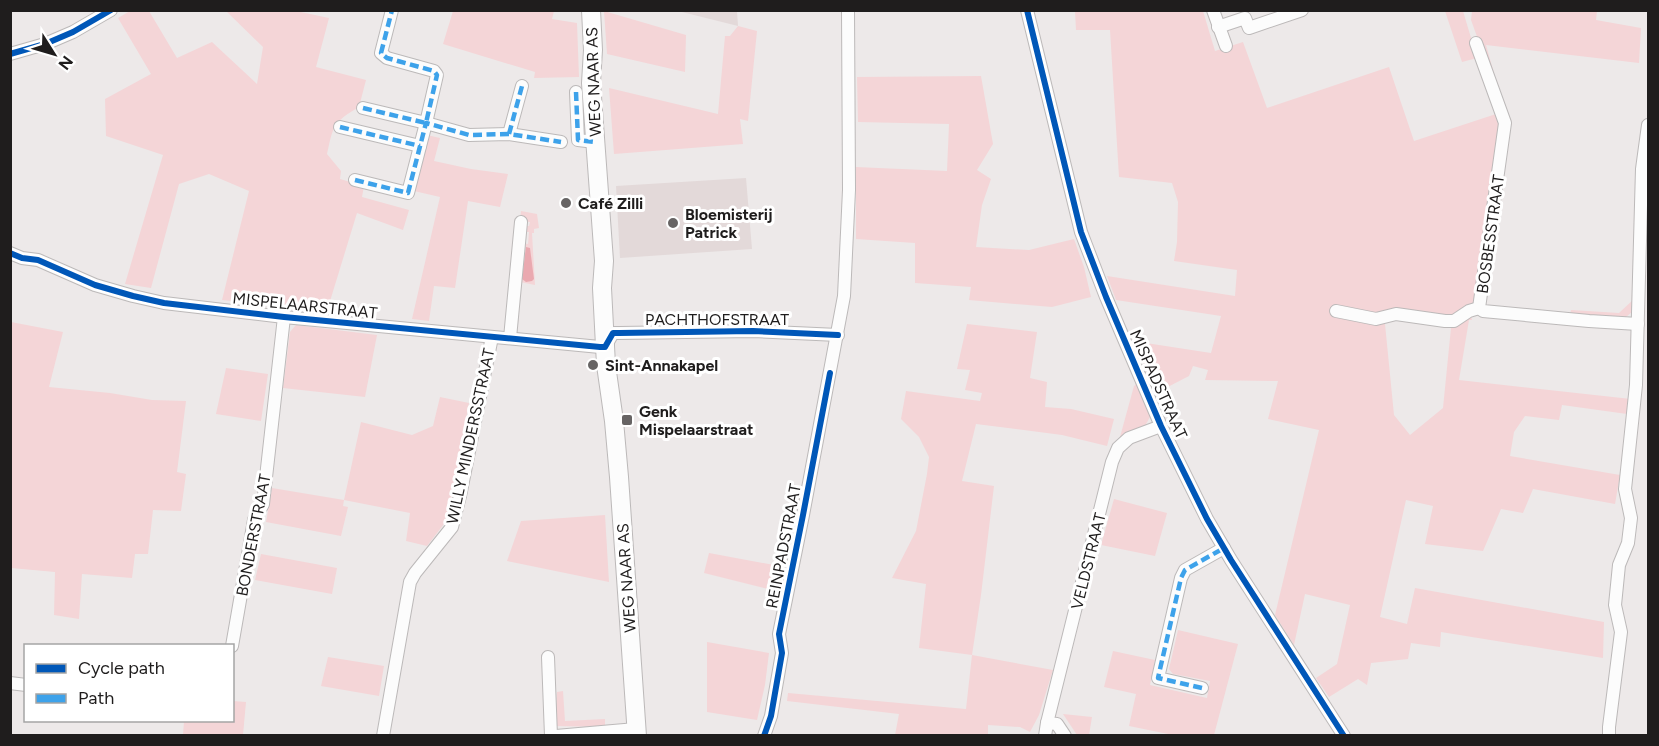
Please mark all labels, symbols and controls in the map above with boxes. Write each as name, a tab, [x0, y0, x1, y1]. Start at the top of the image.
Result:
north arrow	[24, 24, 84, 84]
street label: WEG NAAR AS	[582, 27, 605, 137]
text: N	[54, 52, 77, 73]
street label: BOSBESSTRAAT	[1473, 173, 1508, 295]
place label: Café Zilli	[578, 194, 643, 213]
marker: Café Zilli	[559, 196, 573, 210]
place label: Bloemisterij Patrick	[685, 205, 773, 242]
marker: Bloemisterij Patrick	[666, 216, 680, 230]
street label: MISPELAARSTRAAT	[232, 288, 378, 323]
street label: PACHTHOFSTRAAT	[645, 310, 789, 329]
street label: MISPADSTRAAT	[1126, 327, 1191, 442]
street label: WILLY MINDERSSTRAAT	[443, 346, 498, 526]
place label: Sint-Annakapel	[605, 356, 718, 375]
marker: Sint-Annakapel	[586, 358, 600, 372]
place label: Genk Mispelaarstraat	[639, 402, 753, 439]
marker: Genk Mispelaarstraat	[620, 413, 634, 427]
street label: BONDERSTRAAT	[232, 472, 275, 598]
street label: REINPADSTRAAT	[762, 482, 805, 610]
street label: VELDSTRAAT	[1067, 511, 1110, 611]
street label: WEG NAAR AS	[613, 522, 640, 633]
legend	[24, 644, 234, 722]
text: Cycle path	[78, 657, 165, 679]
text: Path	[78, 687, 114, 709]

